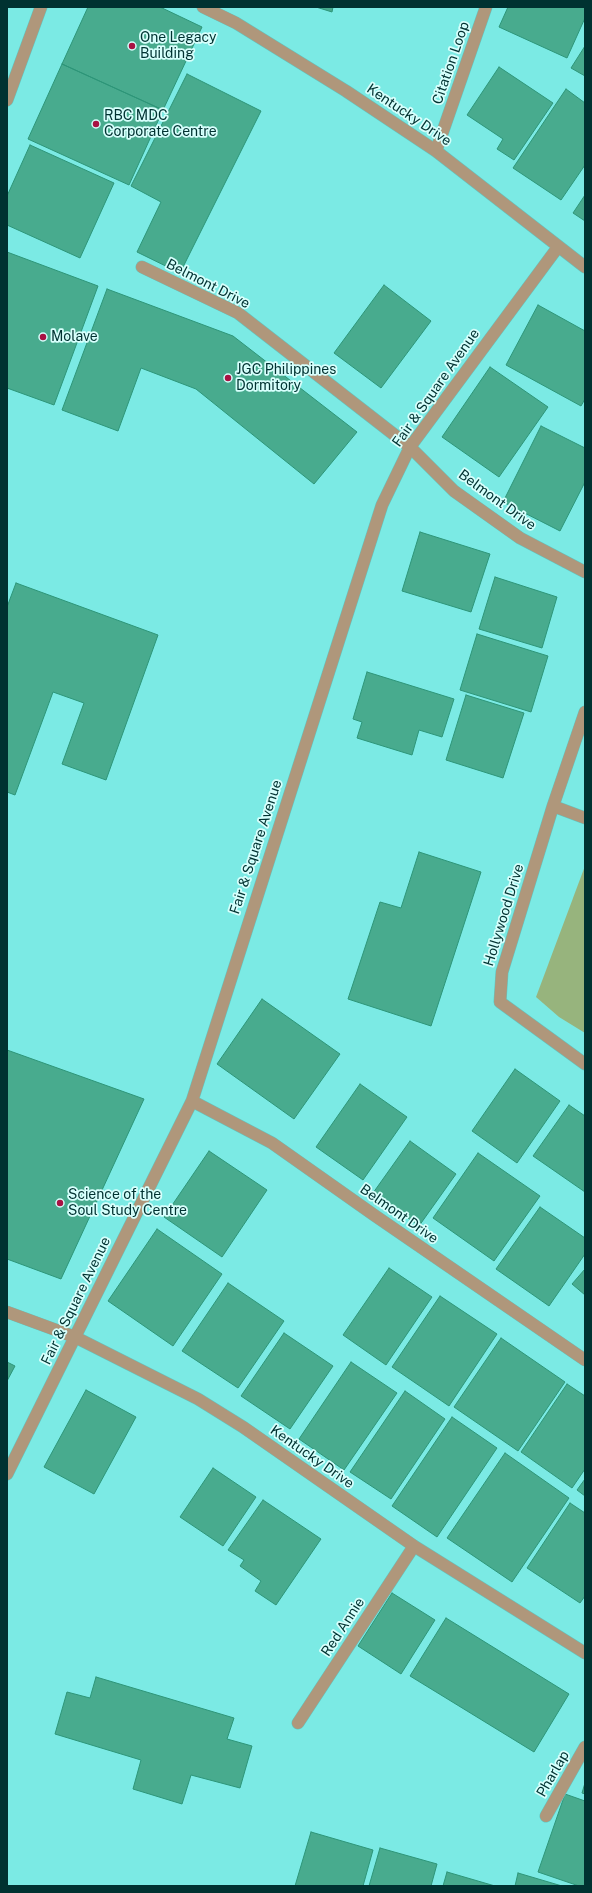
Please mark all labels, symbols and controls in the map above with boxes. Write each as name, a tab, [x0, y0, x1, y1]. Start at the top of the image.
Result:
street label: Citation Loop	[429, 19, 473, 107]
place label: One Legacy Building	[140, 30, 217, 62]
marker: One Legacy Building	[127, 41, 137, 51]
street label: Kentucky Drive	[364, 81, 454, 149]
place label: RBC MDC Corporate Centre	[104, 108, 217, 140]
marker: RBC MDC Corporate Centre	[91, 119, 101, 129]
street label: Belmont Drive	[163, 256, 253, 312]
street label: Fair & Square Avenue	[389, 326, 483, 450]
place label: Molave	[51, 329, 98, 345]
marker: Molave	[38, 332, 48, 342]
place label: JGC Philippines Dormitory	[236, 362, 336, 394]
marker: JGC Philippines Dormitory	[223, 373, 233, 383]
street label: Belmont Drive	[455, 466, 539, 534]
street label: Fair & Square Avenue	[226, 778, 286, 916]
street label: Hollywood Drive	[480, 862, 528, 968]
street label: Belmont Drive	[357, 1181, 441, 1247]
place label: Science of the Soul Study Centre	[68, 1187, 187, 1220]
marker: Science of the Soul Study Centre	[55, 1198, 65, 1208]
street label: Fair & Square Avenue	[38, 1234, 114, 1368]
street label: Kentucky Drive	[267, 1422, 357, 1492]
street label: Red Annie	[318, 1595, 368, 1659]
street label: Pharlap	[533, 1748, 573, 1800]

